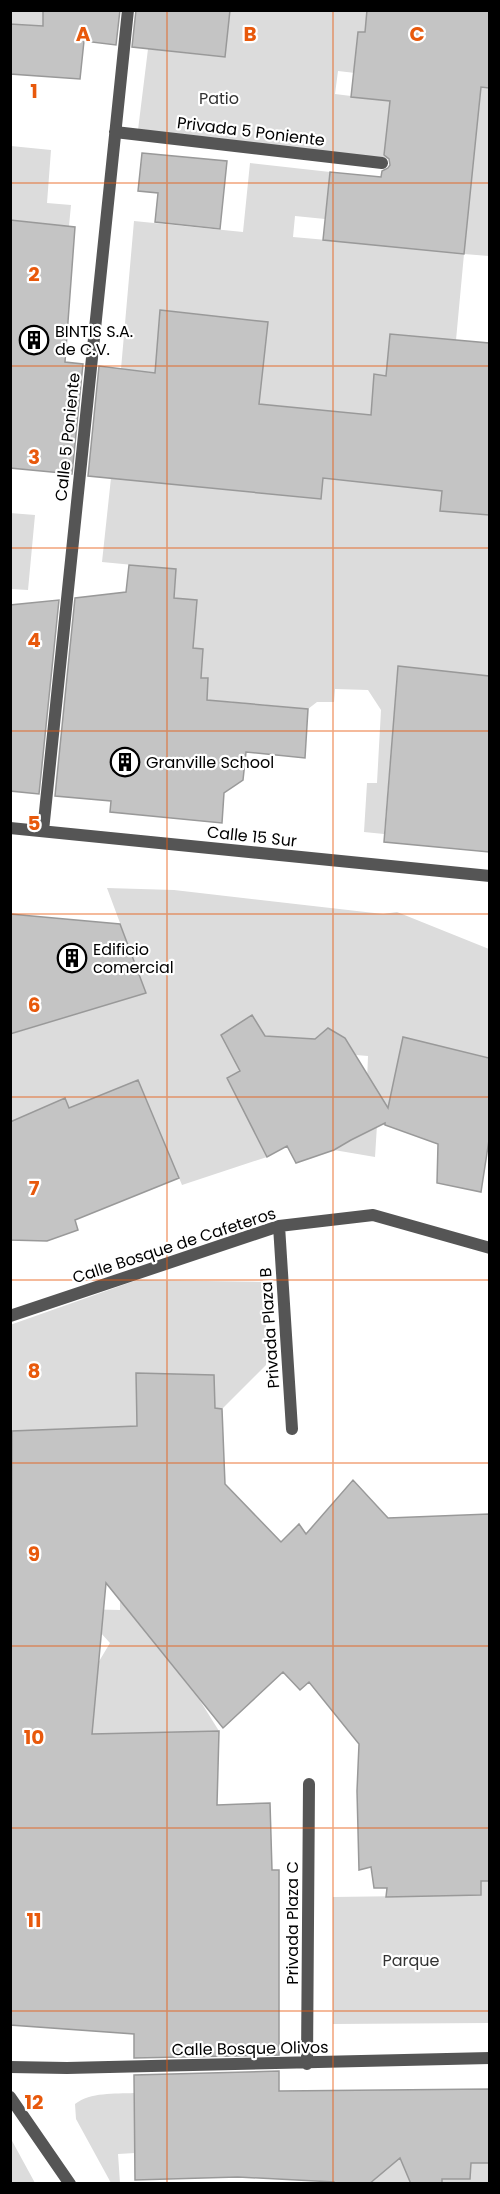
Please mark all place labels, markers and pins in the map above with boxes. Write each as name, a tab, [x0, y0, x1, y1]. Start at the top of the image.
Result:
place label: BINTIS S.A. de C.V.	[55, 320, 133, 361]
building icon: BINTIS S.A. de C.V.	[18, 324, 50, 356]
building icon: Granville School	[109, 746, 141, 778]
place label: Granville School	[146, 751, 274, 774]
place label: Edificio comercial	[93, 938, 174, 979]
building icon: Edificio comercial	[56, 942, 88, 974]

